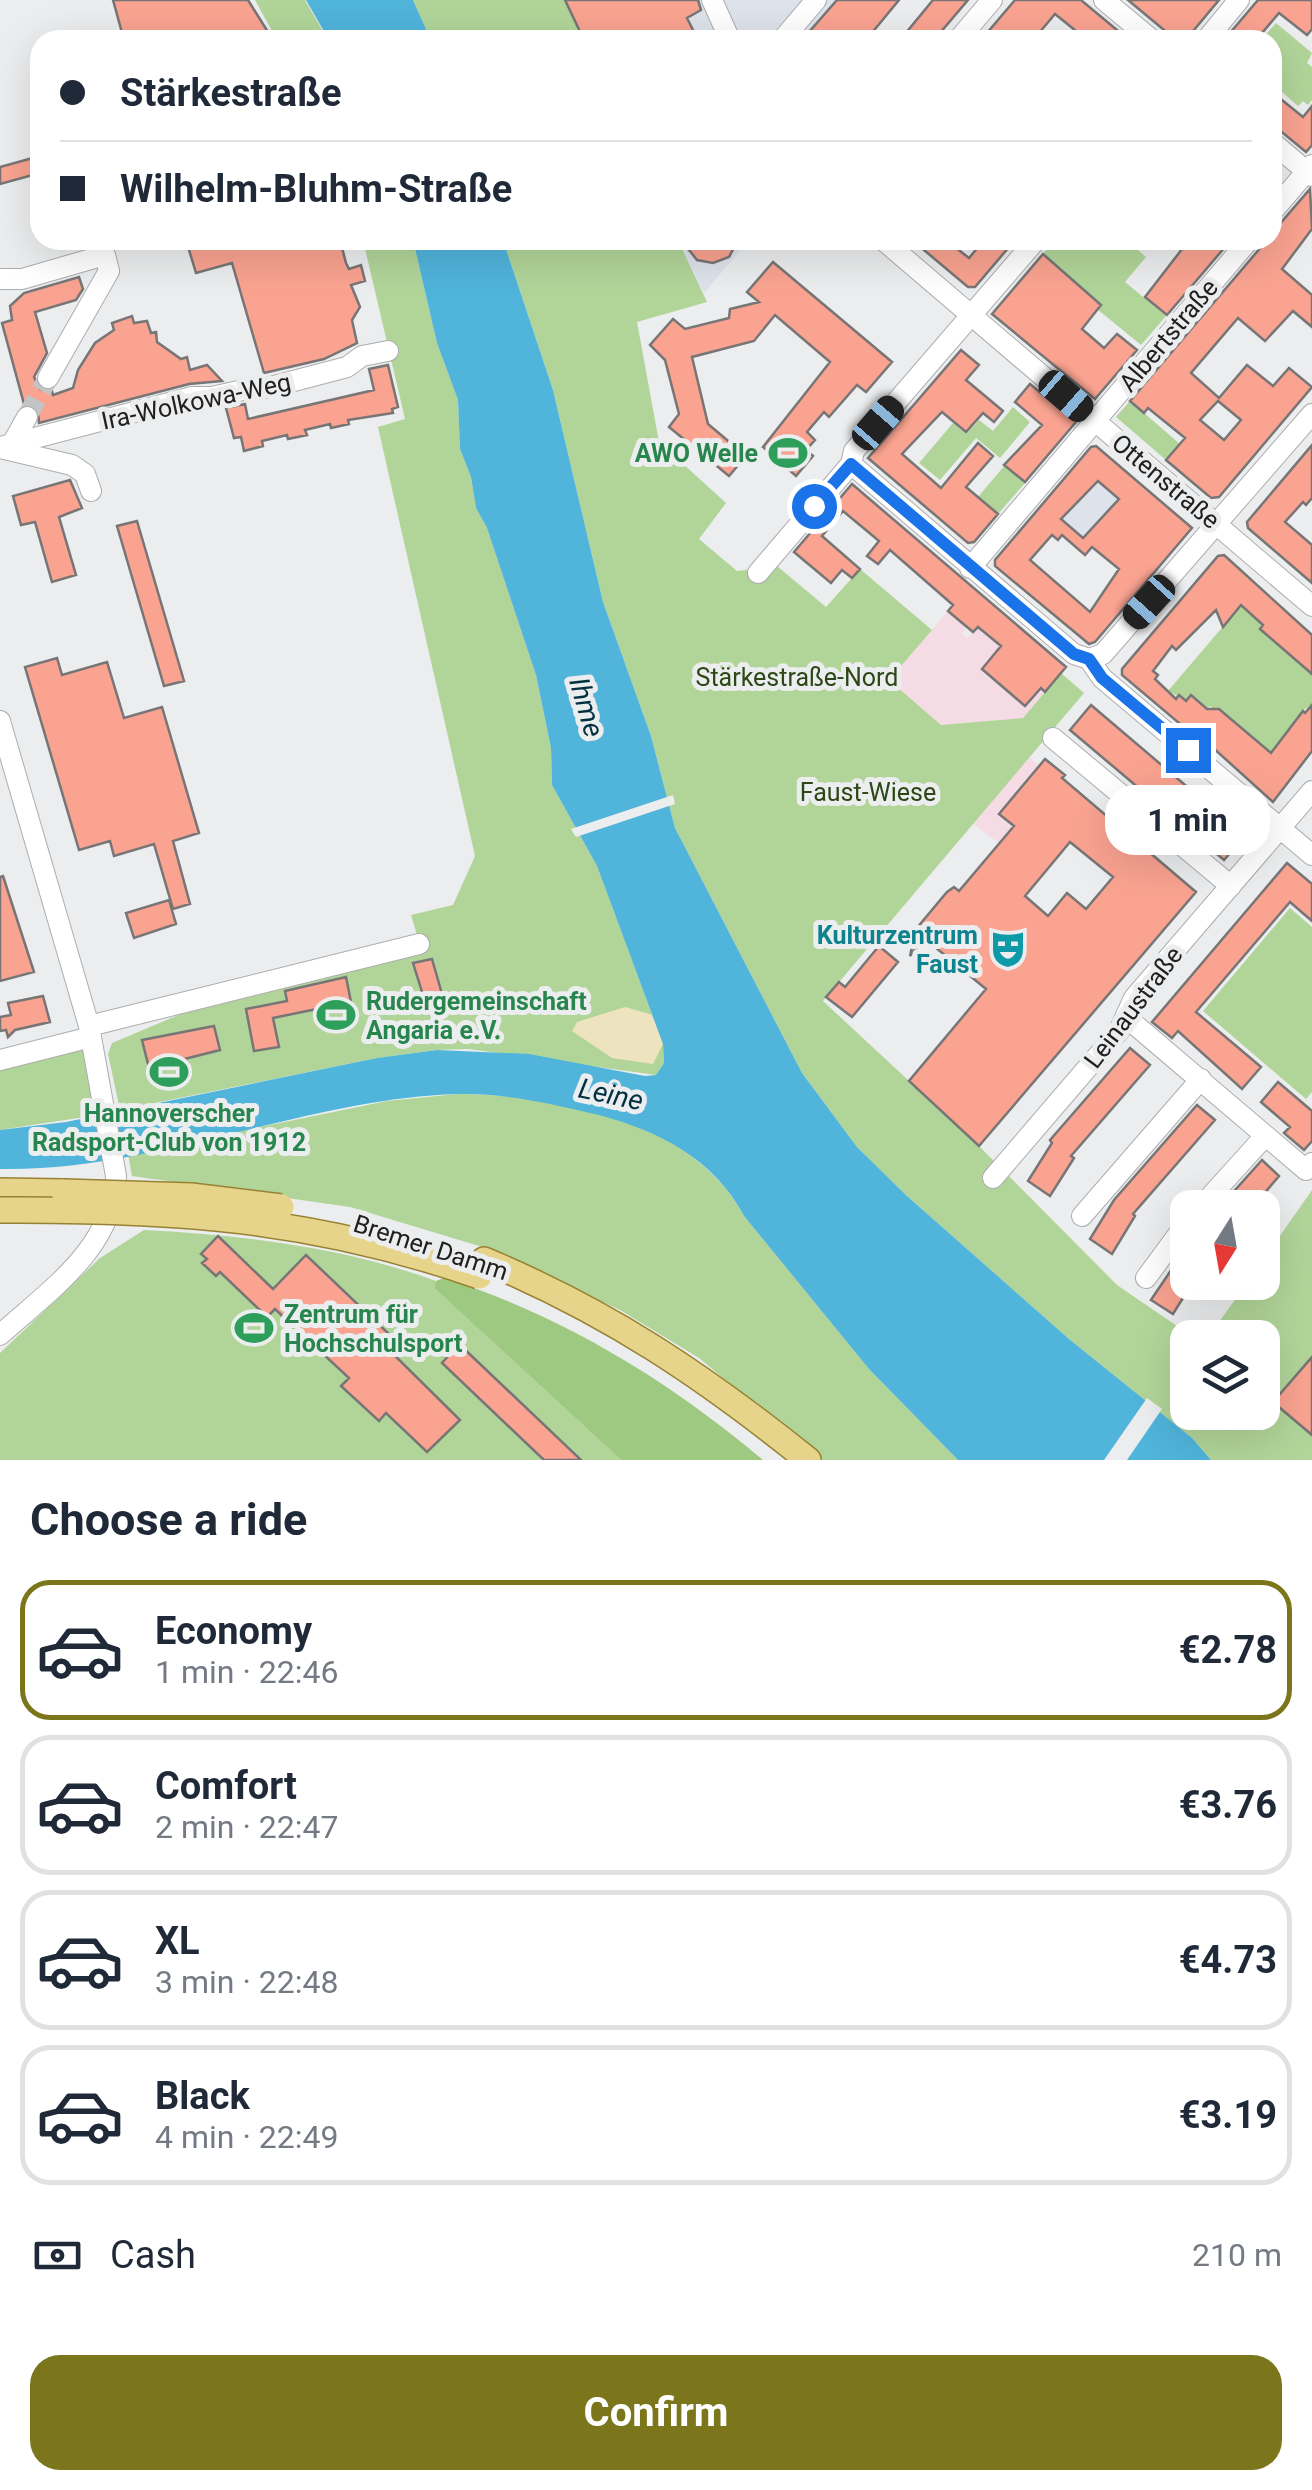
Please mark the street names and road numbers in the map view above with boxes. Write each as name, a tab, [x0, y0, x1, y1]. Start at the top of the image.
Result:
street label: Albertstraße	[1113, 273, 1224, 397]
street label: Ira-Wolkowa-Weg	[99, 367, 293, 436]
street label: Ottenstraße	[1106, 428, 1225, 535]
street label: Leinaustraße	[1078, 941, 1189, 1074]
street label: Bremer Damm	[350, 1209, 512, 1286]

